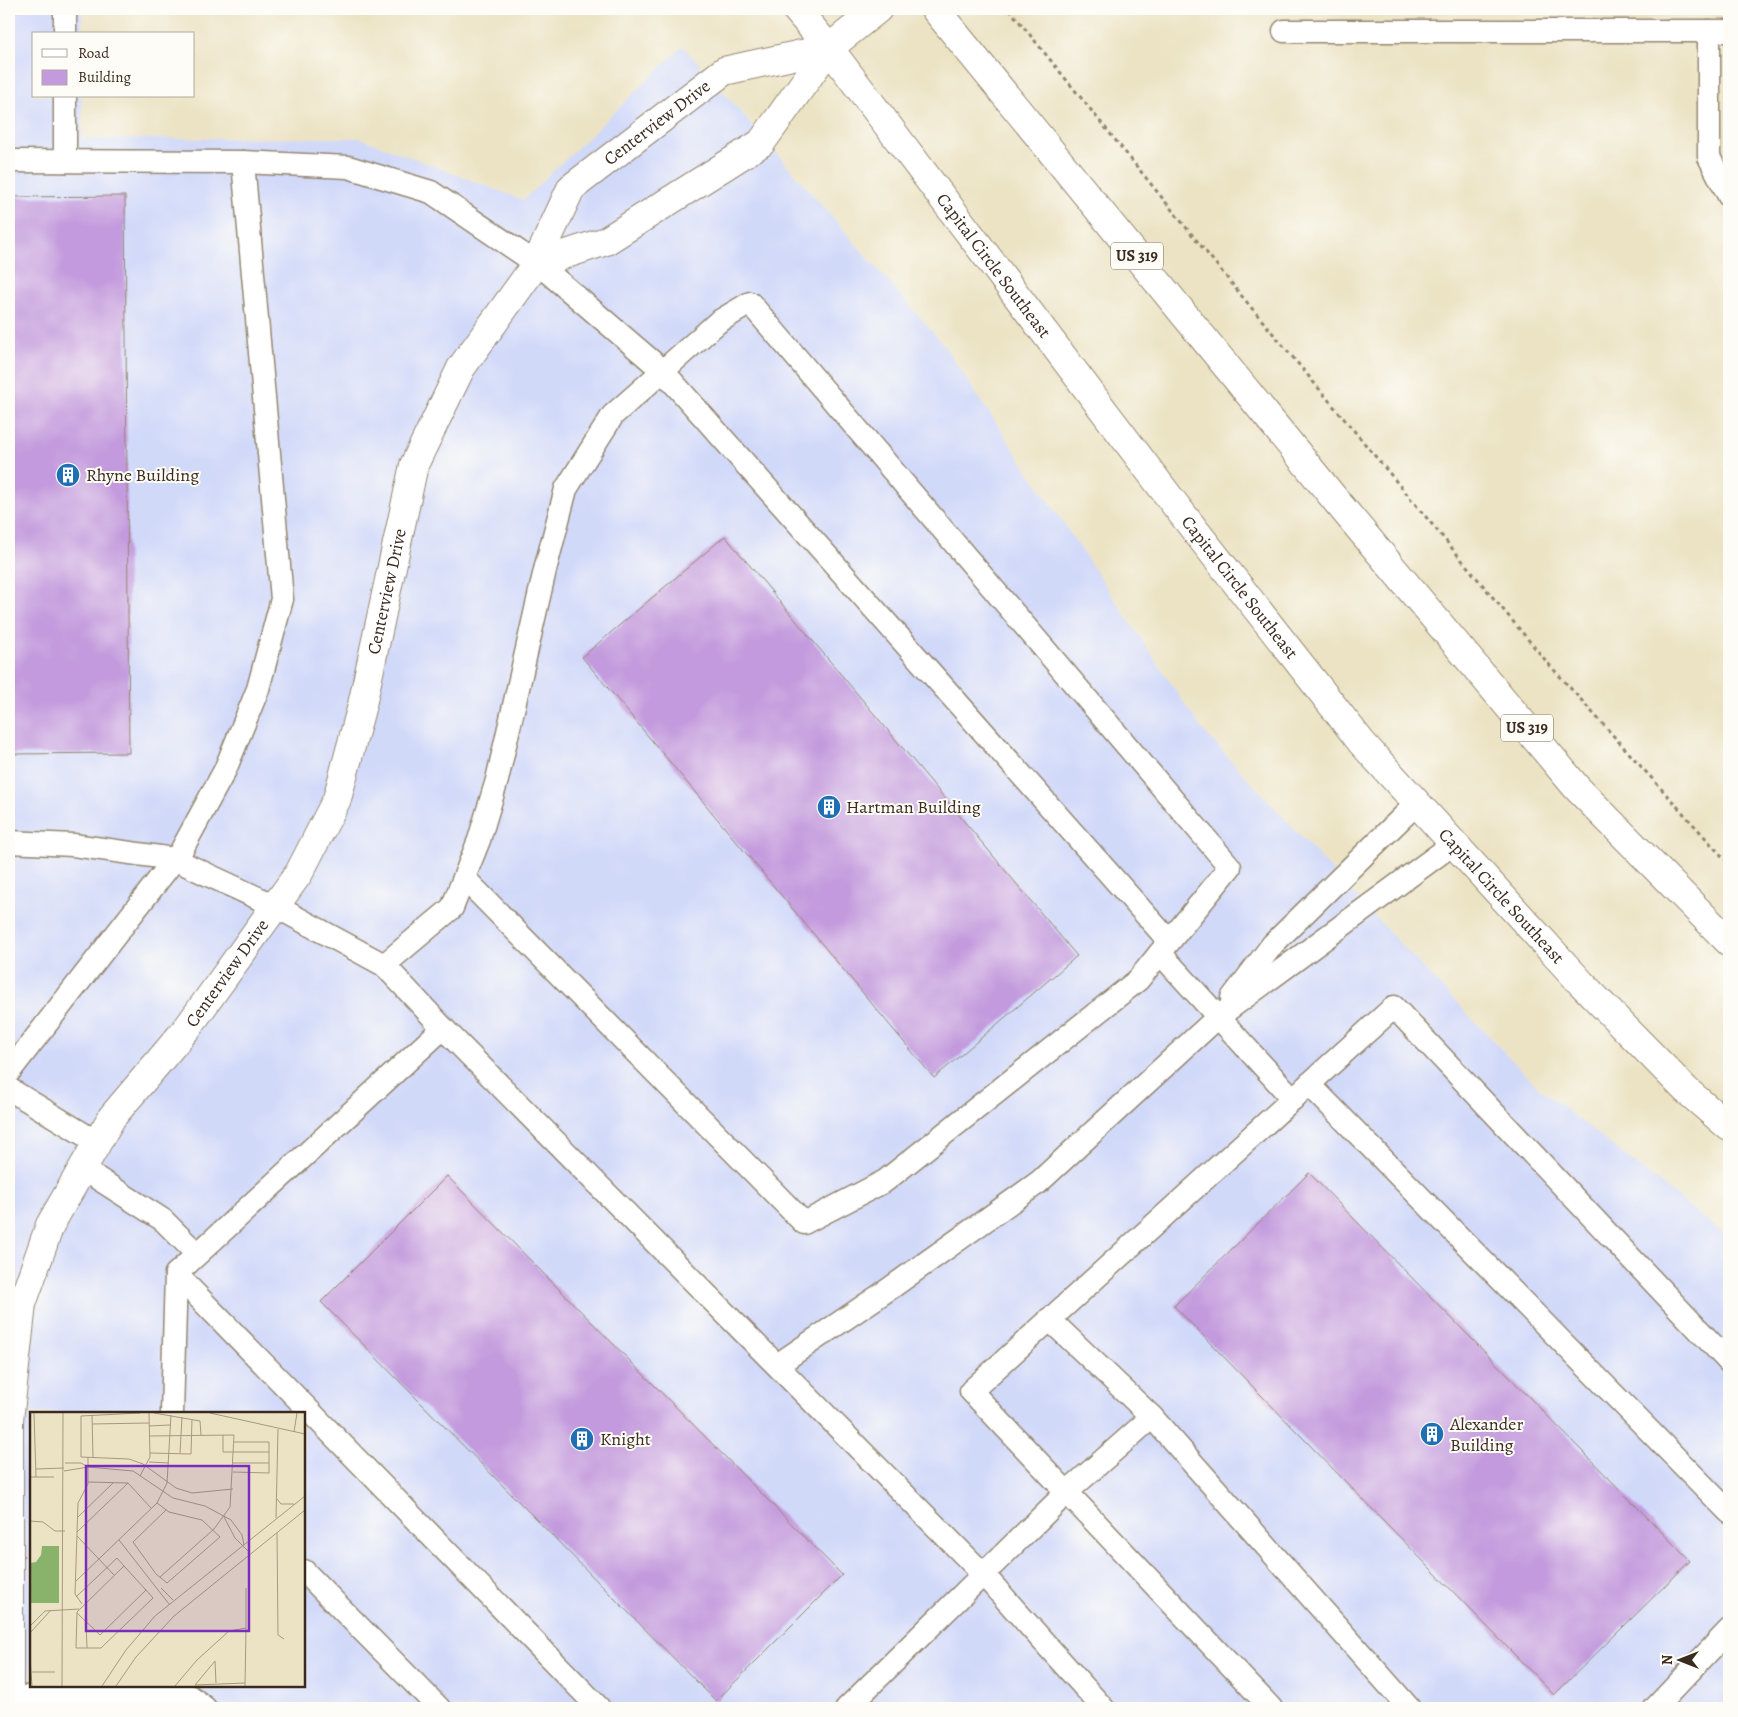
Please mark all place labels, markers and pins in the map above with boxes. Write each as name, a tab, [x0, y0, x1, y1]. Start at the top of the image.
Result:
building icon: Rhyne Building	[55, 462, 81, 488]
place label: Rhyne Building	[86, 463, 199, 487]
building icon: Hartman Building	[816, 794, 842, 820]
place label: Hartman Building	[846, 795, 981, 819]
place label: Alexander Building	[1449, 1412, 1523, 1457]
building icon: Alexander Building	[1419, 1421, 1445, 1447]
building icon: Knight	[569, 1426, 595, 1452]
place label: Knight	[600, 1427, 651, 1451]

